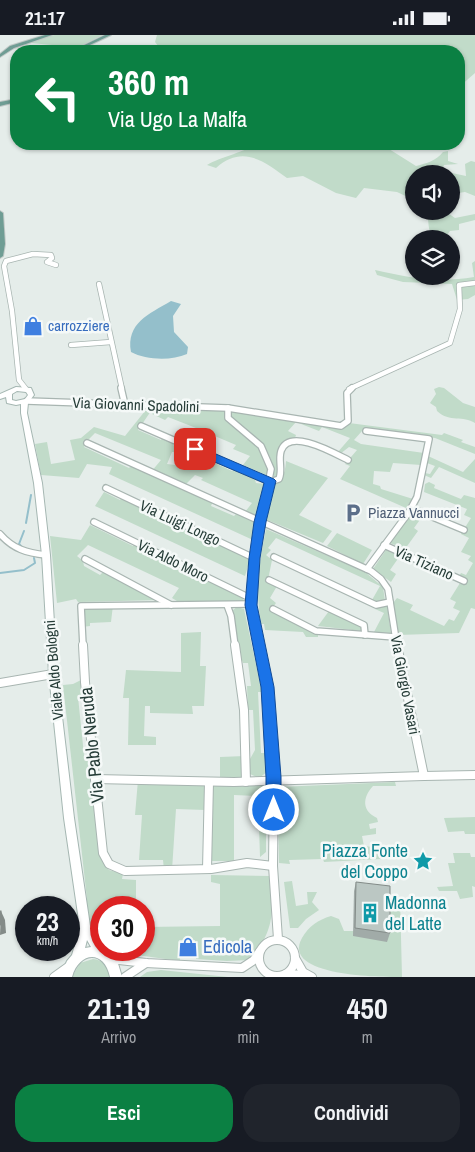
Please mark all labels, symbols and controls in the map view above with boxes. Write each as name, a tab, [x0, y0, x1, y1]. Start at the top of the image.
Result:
text: 21:17	[25, 5, 65, 31]
text: 360 m	[108, 59, 189, 106]
icon: left	[25, 65, 90, 130]
text: Via Ugo La Malfa	[108, 104, 247, 134]
map controls	[405, 165, 460, 285]
button: sound	[405, 165, 460, 220]
button: layers	[405, 230, 460, 285]
shop icon: carrozziere	[22, 315, 44, 337]
place label: carrozziere	[48, 315, 110, 336]
street label: Via Giovanni Spadolini	[72, 392, 200, 417]
pin	[174, 428, 216, 470]
icon: arrive	[181, 435, 209, 463]
street label: Via Luigi Longo	[137, 495, 224, 550]
parking icon: Piazza Vannucci	[342, 502, 364, 524]
place label: Piazza Vannucci	[368, 502, 459, 523]
street label: Via Aldo Moro	[134, 534, 213, 587]
street label: Via Tiziano	[392, 540, 457, 585]
street label: Viale Aldo Bologni	[39, 619, 68, 721]
street label: Via Giorgio Vasari	[386, 633, 425, 736]
street label: Via Pablo Neruda	[73, 686, 110, 804]
position arrow	[247, 783, 299, 835]
place label: Piazza Fonte del Coppo	[322, 838, 408, 884]
place icon: Piazza Fonte del Coppo	[412, 850, 434, 872]
place label: Madonna del Latte	[385, 890, 447, 936]
speed limit sign: 30	[90, 896, 155, 961]
building icon: Madonna del Latte	[359, 902, 381, 924]
text: 23	[36, 905, 59, 939]
text: km/h	[37, 933, 58, 949]
place label: Edicola	[203, 934, 252, 959]
shop icon: Edicola	[177, 936, 199, 958]
text: 21:19	[87, 988, 150, 1028]
text: 2	[242, 988, 255, 1028]
text: 450	[347, 988, 388, 1028]
text: Arrivo	[101, 1026, 136, 1048]
text: min	[237, 1026, 259, 1048]
text: m	[362, 1026, 373, 1048]
button: Esci	[15, 1084, 233, 1142]
button: Condividi	[243, 1084, 460, 1142]

